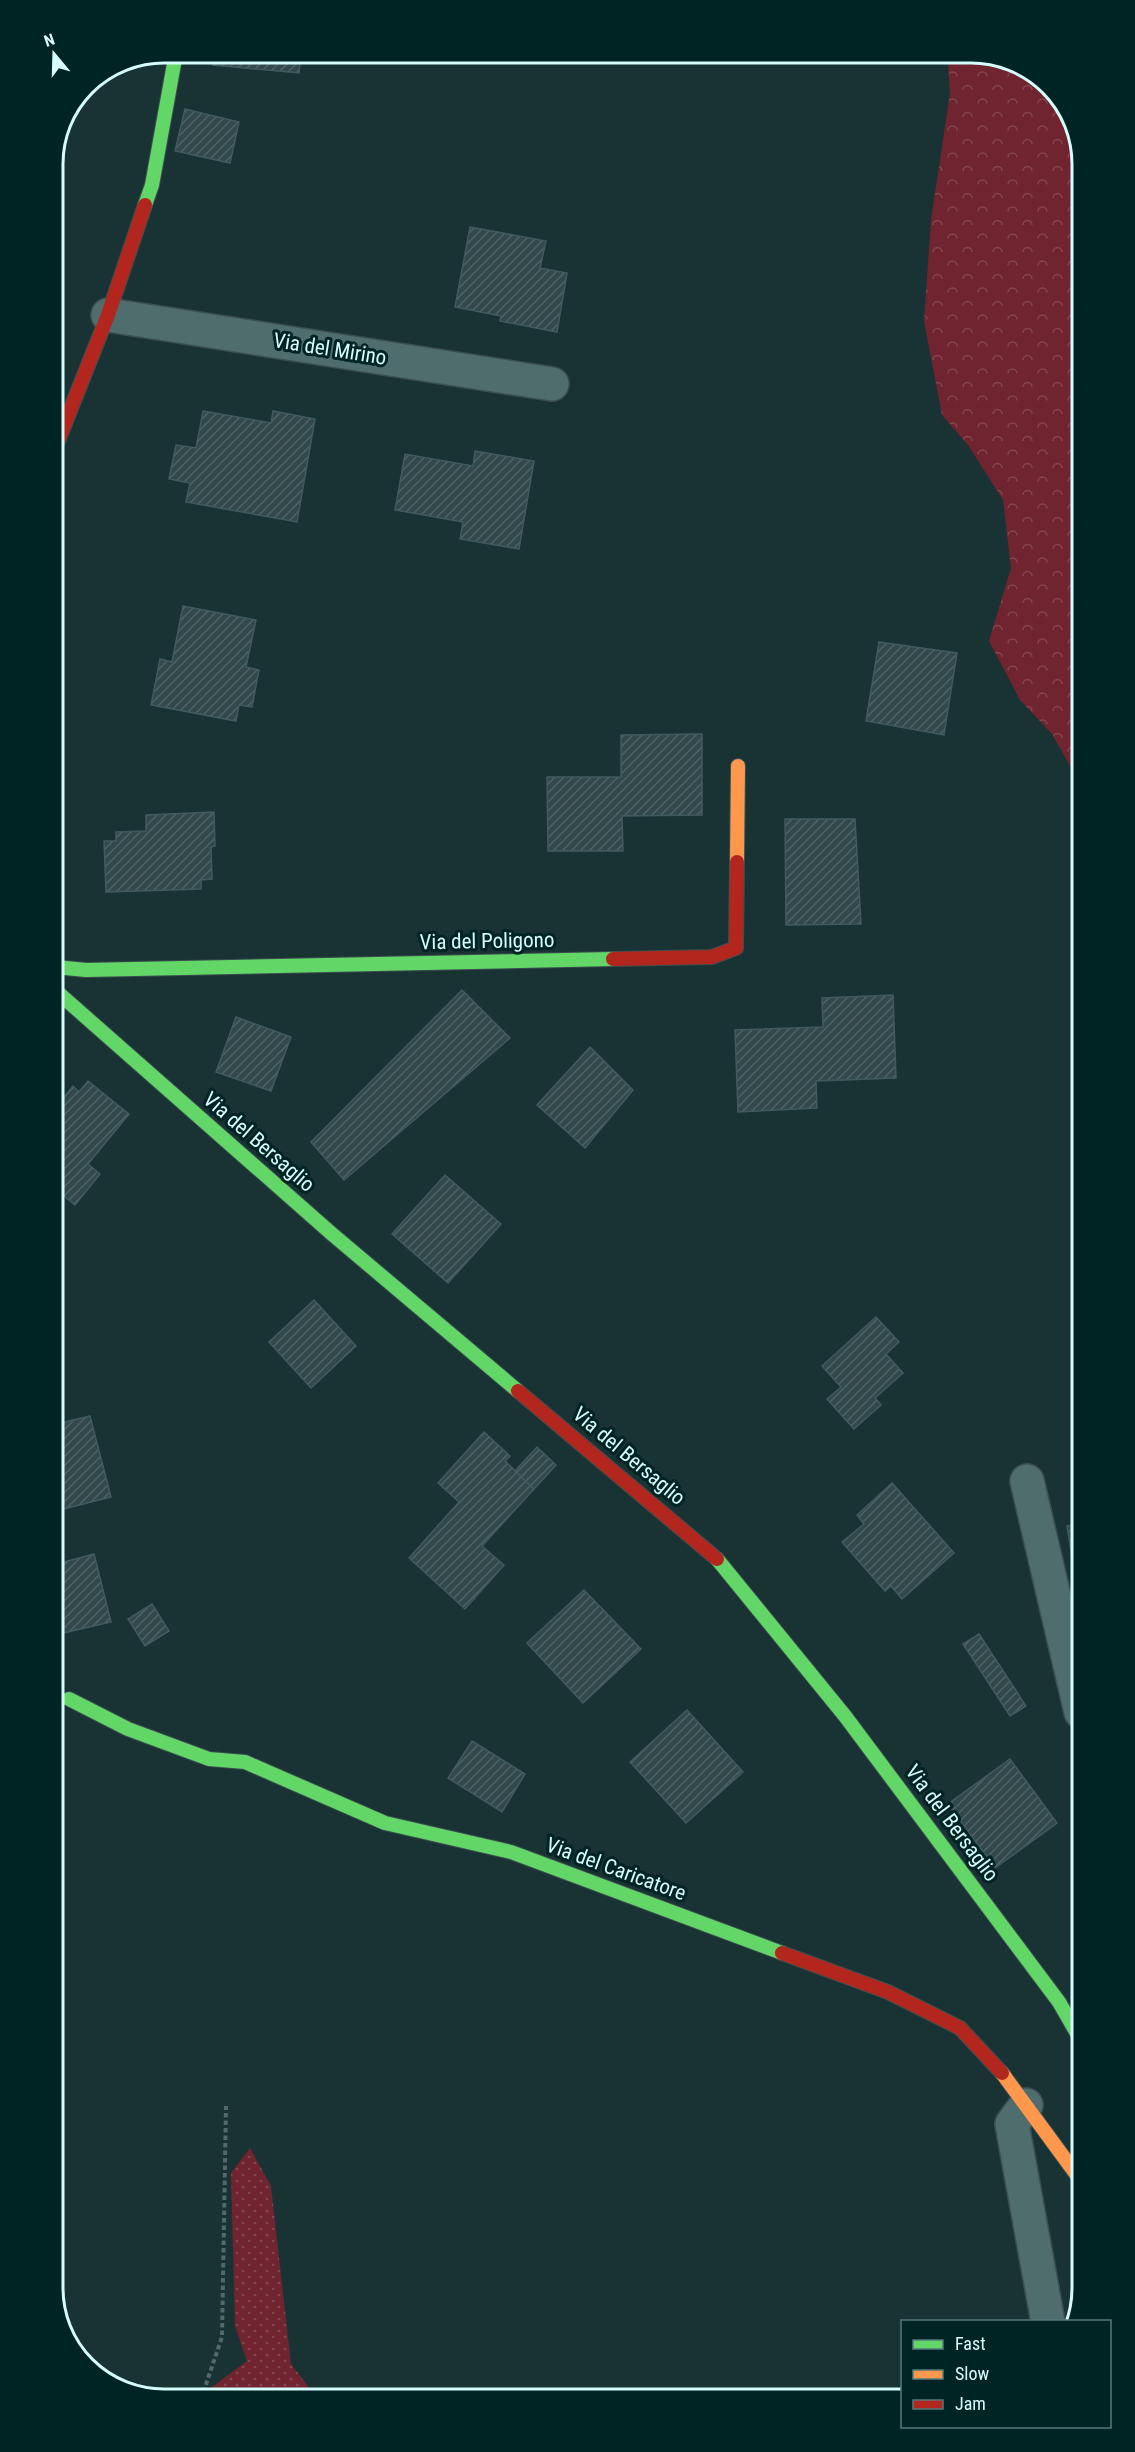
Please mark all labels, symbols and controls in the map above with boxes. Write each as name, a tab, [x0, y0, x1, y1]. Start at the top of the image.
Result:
north arrow	[24, 24, 84, 84]
text: N	[42, 30, 57, 51]
street label: Via del Mirino	[272, 328, 388, 370]
street label: Via del Poligono	[419, 928, 555, 954]
street label: Via del Bersaglio	[199, 1087, 319, 1197]
street label: Via del Bersaglio	[568, 1402, 690, 1510]
street label: Via del Bersaglio	[901, 1760, 1003, 1886]
street label: Via del Caricatore	[543, 1833, 689, 1905]
legend	[901, 2320, 1111, 2428]
text: Fast	[955, 2333, 986, 2354]
text: Slow	[955, 2363, 990, 2384]
text: Jam	[955, 2393, 986, 2414]

